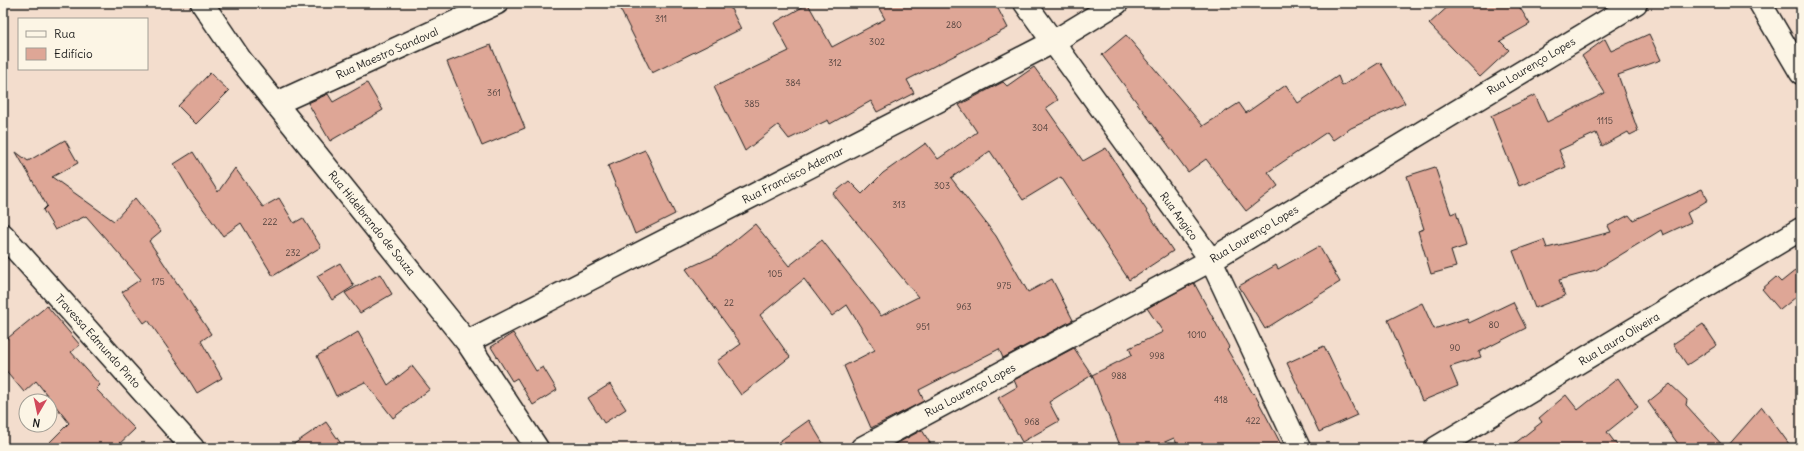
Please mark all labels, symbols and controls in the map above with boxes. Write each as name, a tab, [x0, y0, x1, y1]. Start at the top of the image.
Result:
house number: 311	[655, 13, 667, 24]
legend	[18, 18, 148, 70]
house number: 280	[946, 19, 962, 30]
street label: Rua Maestro Sandoval	[334, 24, 440, 82]
text: Rua	[54, 26, 76, 41]
street label: Rua Lourenço Lopes	[1484, 34, 1578, 98]
house number: 302	[869, 36, 885, 47]
text: Edifício	[54, 46, 93, 61]
house number: 312	[828, 57, 842, 68]
house number: 384	[785, 77, 801, 88]
house number: 361	[487, 87, 501, 98]
house number: 385	[744, 98, 760, 109]
house number: 1115	[1597, 115, 1613, 126]
house number: 304	[1032, 122, 1048, 133]
street label: Rua Francisco Ademar	[740, 143, 847, 207]
street label: Rua Hidelbrando de Souza	[325, 168, 419, 278]
house number: 303	[934, 180, 950, 191]
street label: Rua Angico	[1157, 189, 1201, 243]
house number: 313	[892, 199, 906, 210]
street label: Rua Lourenço Lopes	[1207, 202, 1301, 266]
house number: 222	[263, 216, 277, 227]
house number: 232	[286, 247, 301, 258]
house number: 105	[768, 268, 782, 279]
house number: 175	[151, 276, 165, 287]
house number: 975	[997, 280, 1011, 291]
street label: Travessa Edmundo Pinto	[52, 291, 144, 391]
house number: 22	[724, 297, 734, 308]
house number: 963	[956, 301, 972, 312]
street label: Rua Laura Oliveira	[1576, 309, 1662, 369]
house number: 80	[1488, 319, 1500, 330]
house number: 951	[916, 321, 930, 332]
house number: 1010	[1188, 329, 1207, 340]
house number: 90	[1449, 342, 1461, 353]
house number: 998	[1149, 350, 1165, 361]
street label: Rua Lourenço Lopes	[922, 360, 1018, 420]
house number: 988	[1111, 370, 1127, 381]
north arrow	[18, 393, 58, 433]
house number: 418	[1214, 394, 1228, 405]
text: N	[32, 415, 41, 430]
house number: 422	[1245, 415, 1261, 426]
house number: 968	[1024, 416, 1040, 427]

